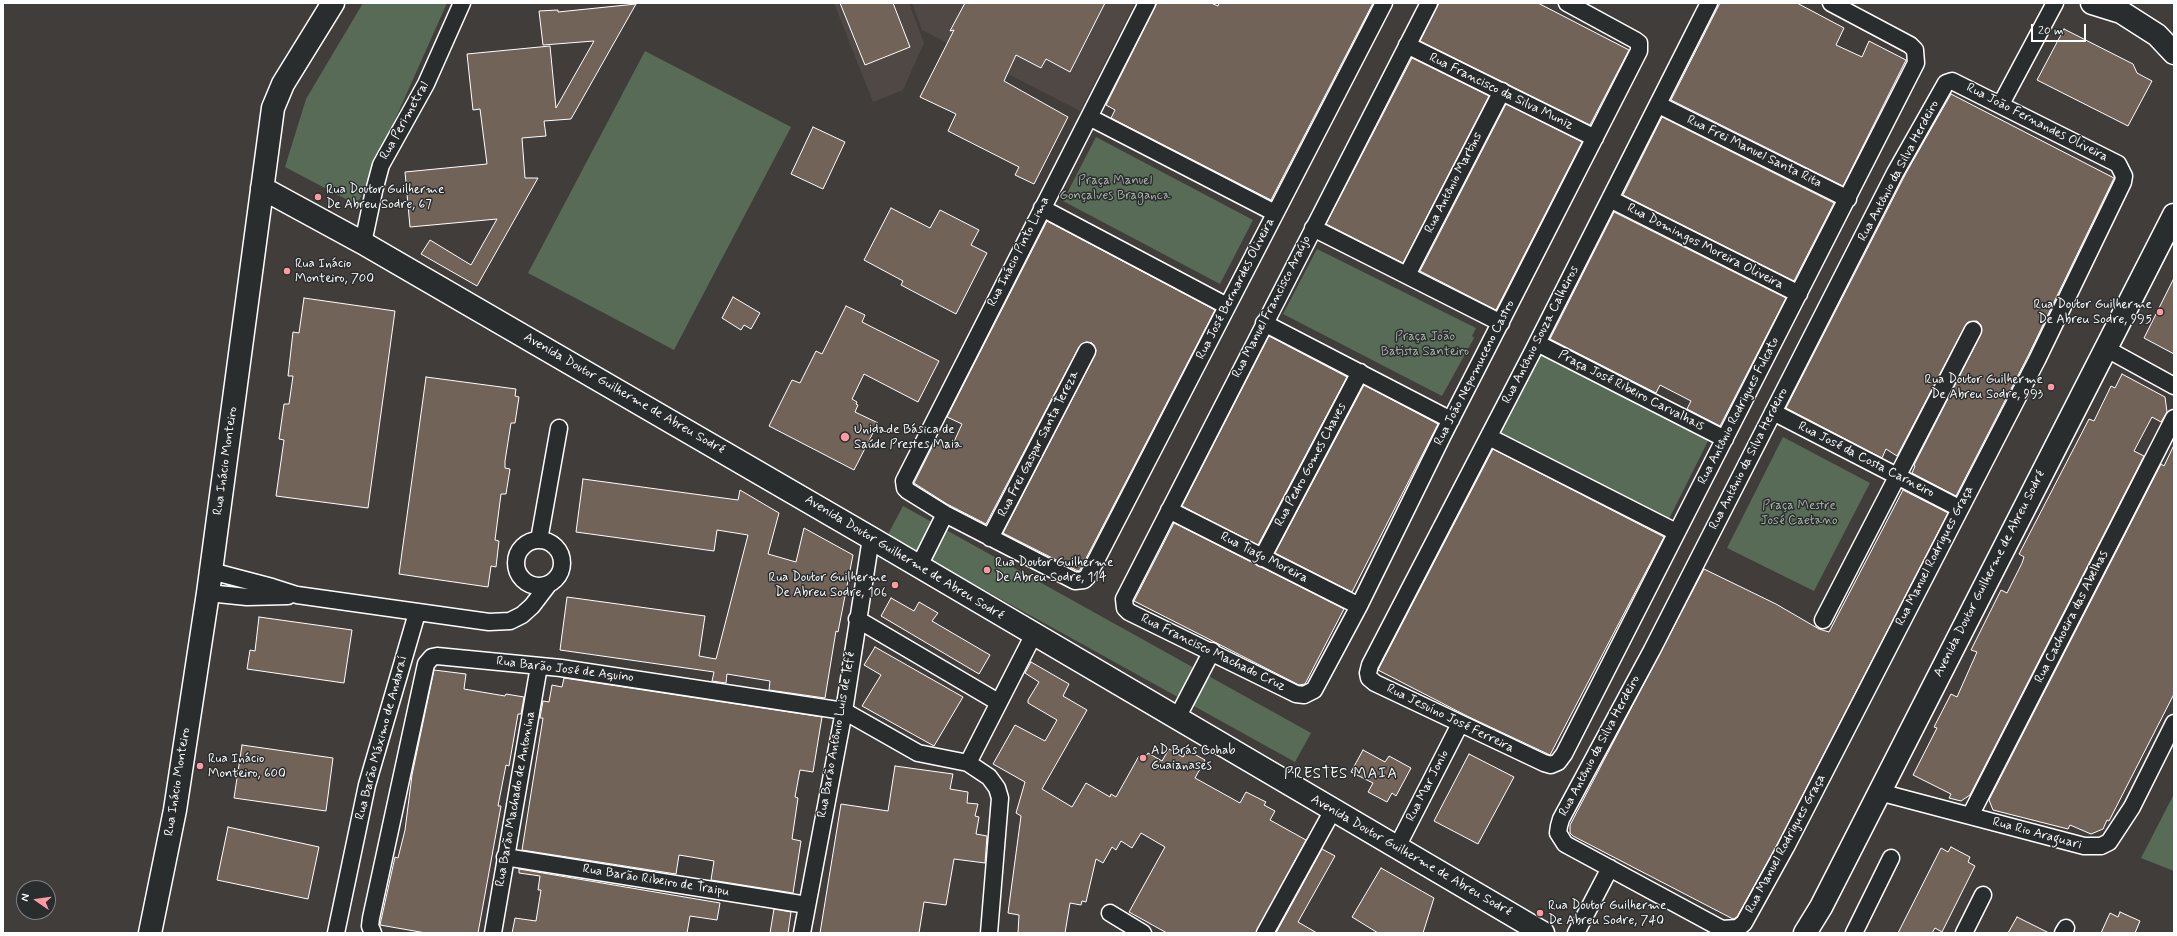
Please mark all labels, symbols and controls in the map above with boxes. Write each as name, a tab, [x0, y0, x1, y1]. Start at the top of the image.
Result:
scale bar	[2033, 16, 2088, 42]
text: 20 m	[2038, 23, 2064, 39]
street label: Rua Francisco da Silva Muniz	[1426, 50, 1576, 134]
street label: Rua Perimetral	[377, 79, 433, 163]
street label: Rua João Fernandes Oliveira	[1963, 80, 2111, 166]
street label: Rua Antônio da Silva Herdeiro	[1855, 98, 1943, 244]
street label: Rua Frei Manuel Santa Rita	[1684, 112, 1824, 192]
street label: Rua Antônio Martins	[1422, 130, 1486, 236]
park label: Praça Manuel Gonçalves Braganca	[1059, 173, 1171, 204]
place label: Rua Doutor Guilherme De Abreu Sodre, 67	[326, 182, 444, 213]
marker: Rua Doutor Guilherme De Abreu Sodre, 67	[313, 192, 323, 202]
street label: Rua Inácio Pinto Lima	[985, 194, 1053, 310]
street label: Rua Domingos Moreira Oliveira	[1624, 201, 1786, 293]
street label: Rua José Bernardes Oliveira	[1193, 216, 1279, 362]
street label: Rua Manuel Francisco Araújo	[1229, 233, 1315, 381]
place label: Rua Inácio Monteiro, 700	[295, 256, 374, 287]
street label: Rua Antônio Souza Calheiros	[1499, 263, 1583, 407]
marker: Rua Inácio Monteiro, 700	[282, 266, 292, 276]
place label: Rua Doutor Guilherme De Abreu Sodre, 995	[2034, 297, 2152, 328]
street label: Rua João Nepomuceno Castro	[1431, 298, 1519, 448]
marker: Rua Doutor Guilherme De Abreu Sodre, 995	[2155, 307, 2165, 317]
park label: Praça João Batista Santeiro	[1381, 329, 1469, 360]
street label: Avenida Doutor Guilherme de Abreu Sodré	[521, 330, 727, 458]
street label: Rua Antônio Rodrigues Fulcato	[1695, 335, 1783, 487]
street label: Praça José Ribeiro Carvalhais	[1555, 347, 1707, 435]
street label: Rua Frei Gaspar Santa Tereza	[995, 368, 1083, 520]
place label: Rua Doutor Guilherme De Abreu Sodre, 993	[1925, 372, 2043, 403]
marker: Rua Doutor Guilherme De Abreu Sodre, 993	[2046, 382, 2056, 392]
street label: Rua Antônio da Silva Herdeiro	[1706, 385, 1792, 533]
street label: Rua Pedro Gomes Chaves	[1272, 401, 1350, 529]
street label: Rua Inácio Monteiro	[211, 406, 241, 516]
street label: Rua José da Costa Carneiro	[1795, 419, 1937, 501]
place label: Unidade Básica de Saúde Prestes Maia	[854, 422, 962, 453]
marker: Unidade Básica de Saúde Prestes Maia	[839, 431, 851, 443]
street label: Avenida Doutor Guilherme de Abreu Sodré	[1931, 468, 2049, 680]
street label: Rua Manuel Rodrigues Graça	[1893, 483, 1977, 629]
street label: Avenida Doutor Guilherme de Abreu Sodré	[802, 492, 1006, 624]
park label: Praça Mestre José Caetano	[1760, 498, 1838, 529]
street label: Rua Tiago Moreira	[1218, 529, 1310, 587]
street label: Rua Cachoeira das Abelhas	[2032, 548, 2112, 686]
place label: Rua Doutor Guilherme De Abreu Sodre, 114	[995, 555, 1113, 586]
marker: Rua Doutor Guilherme De Abreu Sodre, 114	[982, 565, 992, 575]
place label: Rua Doutor Guilherme De Abreu Sodre, 106	[769, 570, 887, 601]
marker: Rua Doutor Guilherme De Abreu Sodre, 106	[890, 580, 900, 590]
street label: Rua Francisco Machado Cruz	[1138, 611, 1288, 695]
street label: Rua Barão Antônio Luis de Tefé	[815, 651, 859, 819]
street label: Rua Barão Máximo de Andaraí	[353, 654, 411, 822]
street label: Rua Barão José de Aquino	[495, 654, 635, 686]
street label: Rua Antônio da Silva Herdeiro	[1556, 673, 1644, 819]
street label: Rua Jesuíno José Ferreira	[1384, 681, 1516, 757]
street label: Rua Barão Machado de Antonina	[493, 710, 539, 888]
street label: Rua Inácio Monteiro	[162, 727, 194, 837]
place label: AD Brás Cohab Guaianases	[1151, 743, 1235, 774]
street label: Rua Mar Jonio	[1403, 748, 1453, 824]
place label: Rua Inácio Monteiro, 600	[208, 751, 286, 782]
marker: AD Brás Cohab Guaianases	[1138, 753, 1148, 763]
marker: Rua Inácio Monteiro, 600	[195, 761, 205, 771]
district label: PRESTES MAIA	[1282, 766, 1400, 784]
street label: Rua Manuel Rodrigues Graça	[1743, 772, 1829, 916]
street label: Avenida Doutor Guilherme de Abreu Sodré	[1308, 792, 1514, 920]
street label: Rua Rio Araguari	[1991, 815, 2083, 853]
street label: Rua Barão Ribeiro de Traipu	[582, 862, 730, 900]
north arrow	[16, 880, 56, 920]
text: N	[18, 892, 33, 903]
place label: Rua Doutor Guilherme De Abreu Sodre, 740	[1548, 898, 1666, 929]
marker: Rua Doutor Guilherme De Abreu Sodre, 740	[1535, 908, 1545, 918]

